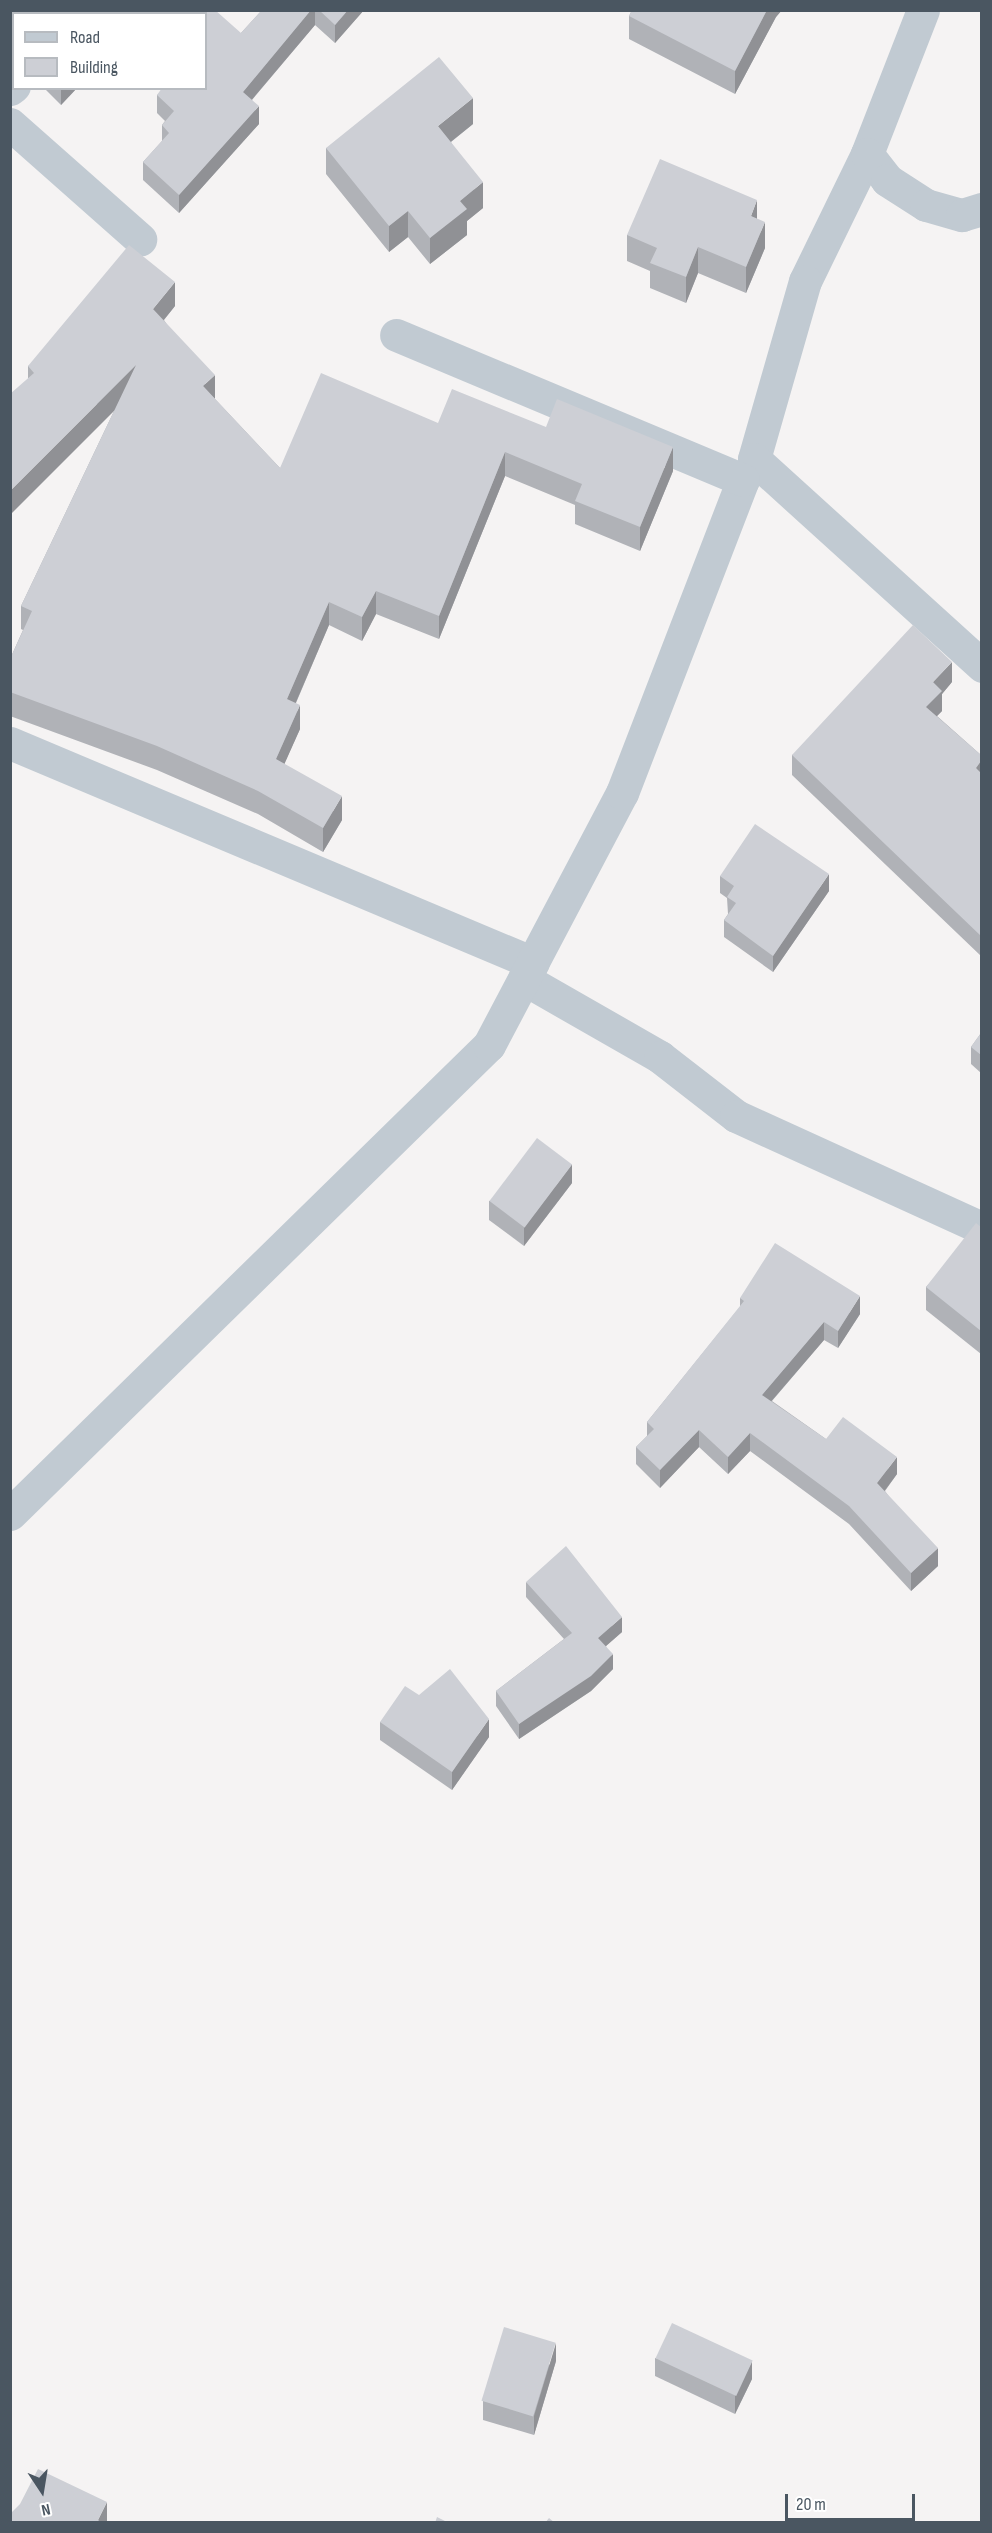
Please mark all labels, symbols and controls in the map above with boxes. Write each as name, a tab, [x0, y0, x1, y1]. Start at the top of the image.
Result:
legend	[12, 12, 207, 90]
text: Road	[70, 27, 100, 48]
text: Building	[70, 57, 118, 78]
north arrow	[12, 2461, 72, 2521]
scale bar	[788, 2482, 918, 2520]
text: 20 m	[796, 2494, 826, 2515]
text: N	[40, 2499, 52, 2519]

